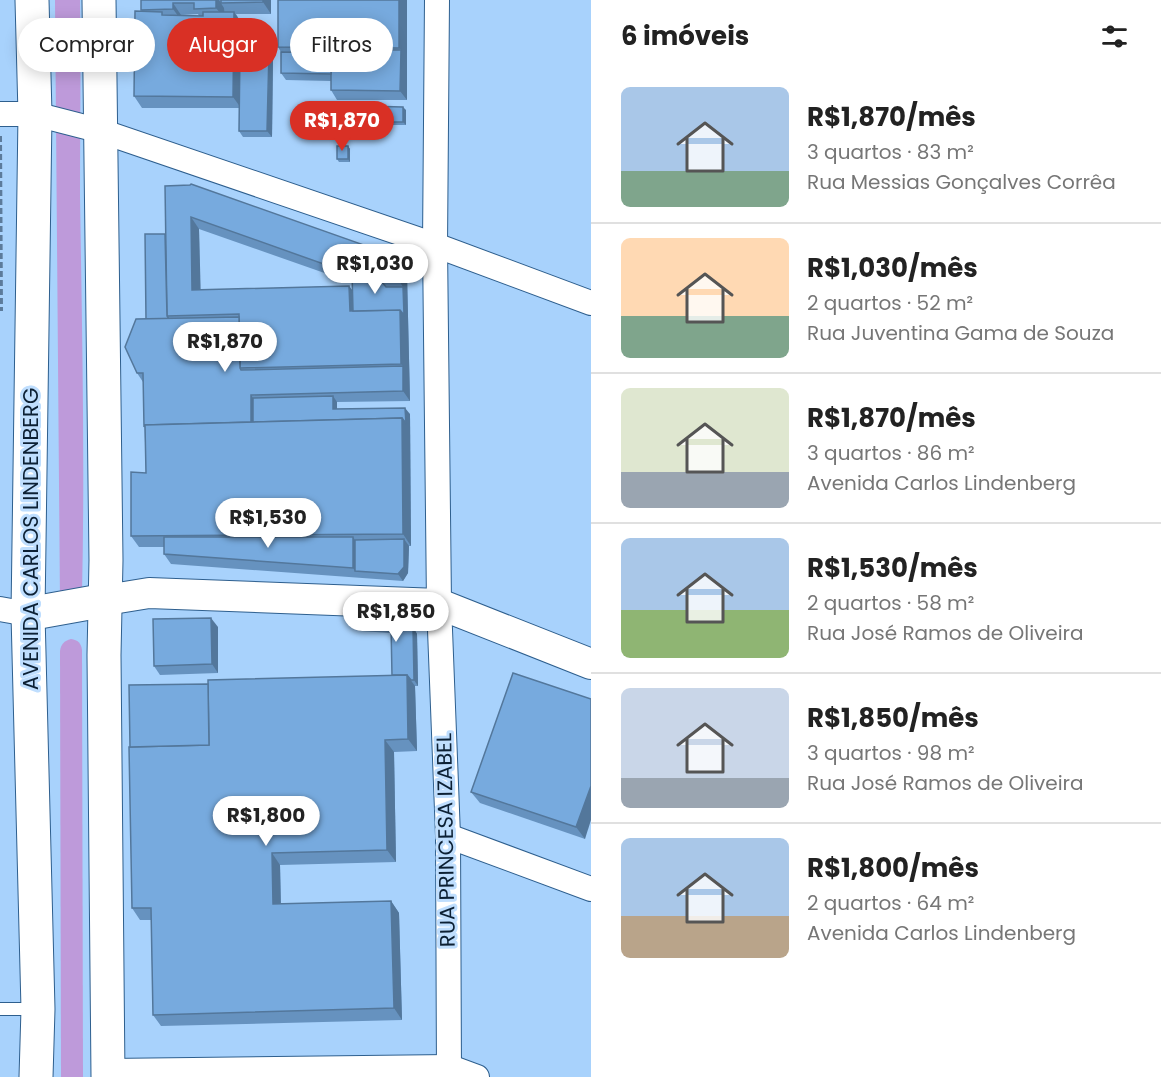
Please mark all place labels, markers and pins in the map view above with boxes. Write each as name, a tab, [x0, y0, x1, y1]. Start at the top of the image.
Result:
pin: R$1,870	[287, 101, 397, 152]
pin: R$1,030	[320, 244, 430, 295]
pin: R$1,870	[170, 322, 280, 373]
pin: R$1,530	[213, 498, 323, 549]
pin: R$1,850	[341, 592, 451, 643]
pin: R$1,800	[211, 796, 321, 847]

